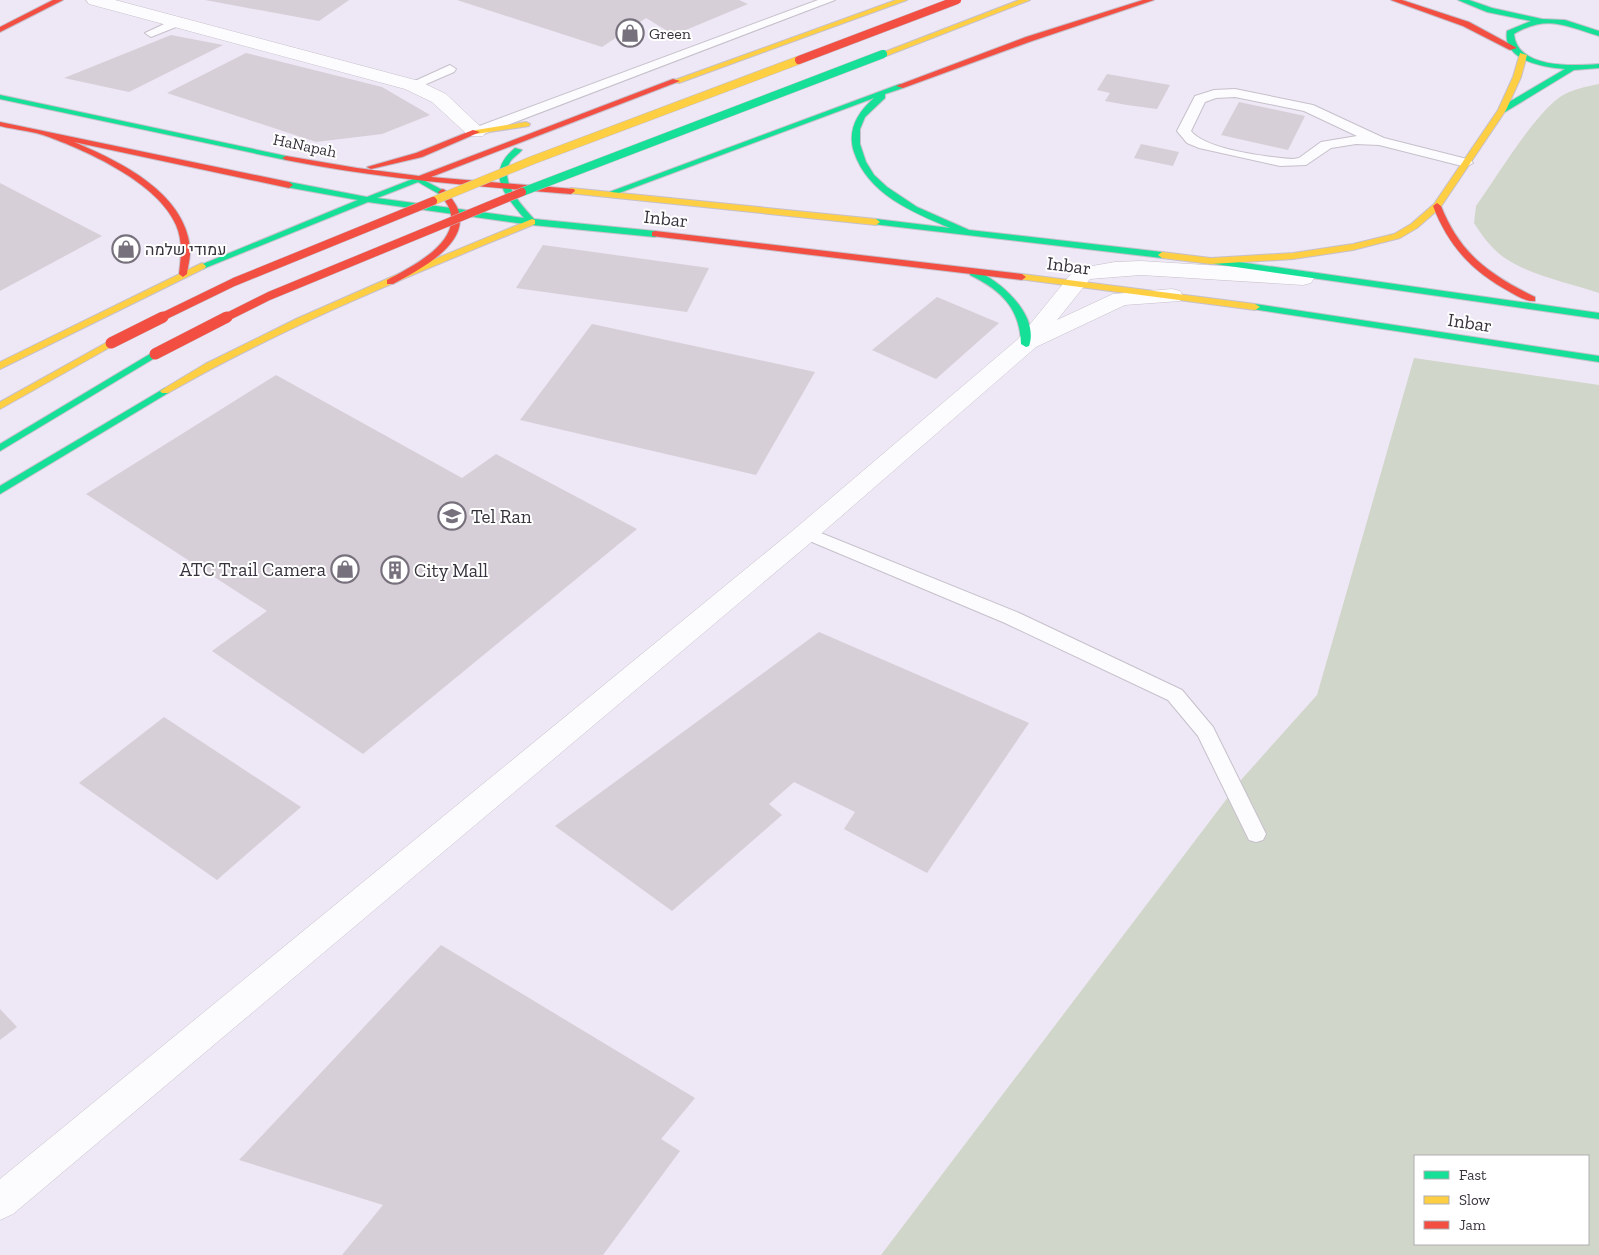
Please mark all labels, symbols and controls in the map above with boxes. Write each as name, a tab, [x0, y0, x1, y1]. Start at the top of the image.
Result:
shop icon: Green	[615, 18, 645, 48]
place label: Green	[649, 24, 692, 43]
street label: HaNapah	[271, 130, 338, 161]
street label: Inbar	[643, 205, 689, 232]
shop icon: עמודי שלמה	[111, 234, 141, 264]
place label: עמודי שלמה	[145, 240, 226, 259]
street label: Inbar	[1046, 251, 1092, 280]
street label: Inbar	[1446, 308, 1493, 337]
school or university icon: Tel Ran	[437, 501, 467, 531]
place label: Tel Ran	[471, 505, 532, 528]
shop icon: ATC Trail Camera	[330, 554, 360, 584]
building icon: City Mall	[380, 555, 410, 585]
place label: ATC Trail Camera	[180, 558, 326, 581]
place label: City Mall	[414, 559, 488, 582]
legend	[1414, 1155, 1589, 1245]
text: Fast	[1459, 1166, 1487, 1184]
text: Slow	[1459, 1191, 1491, 1209]
text: Jam	[1459, 1216, 1486, 1234]

